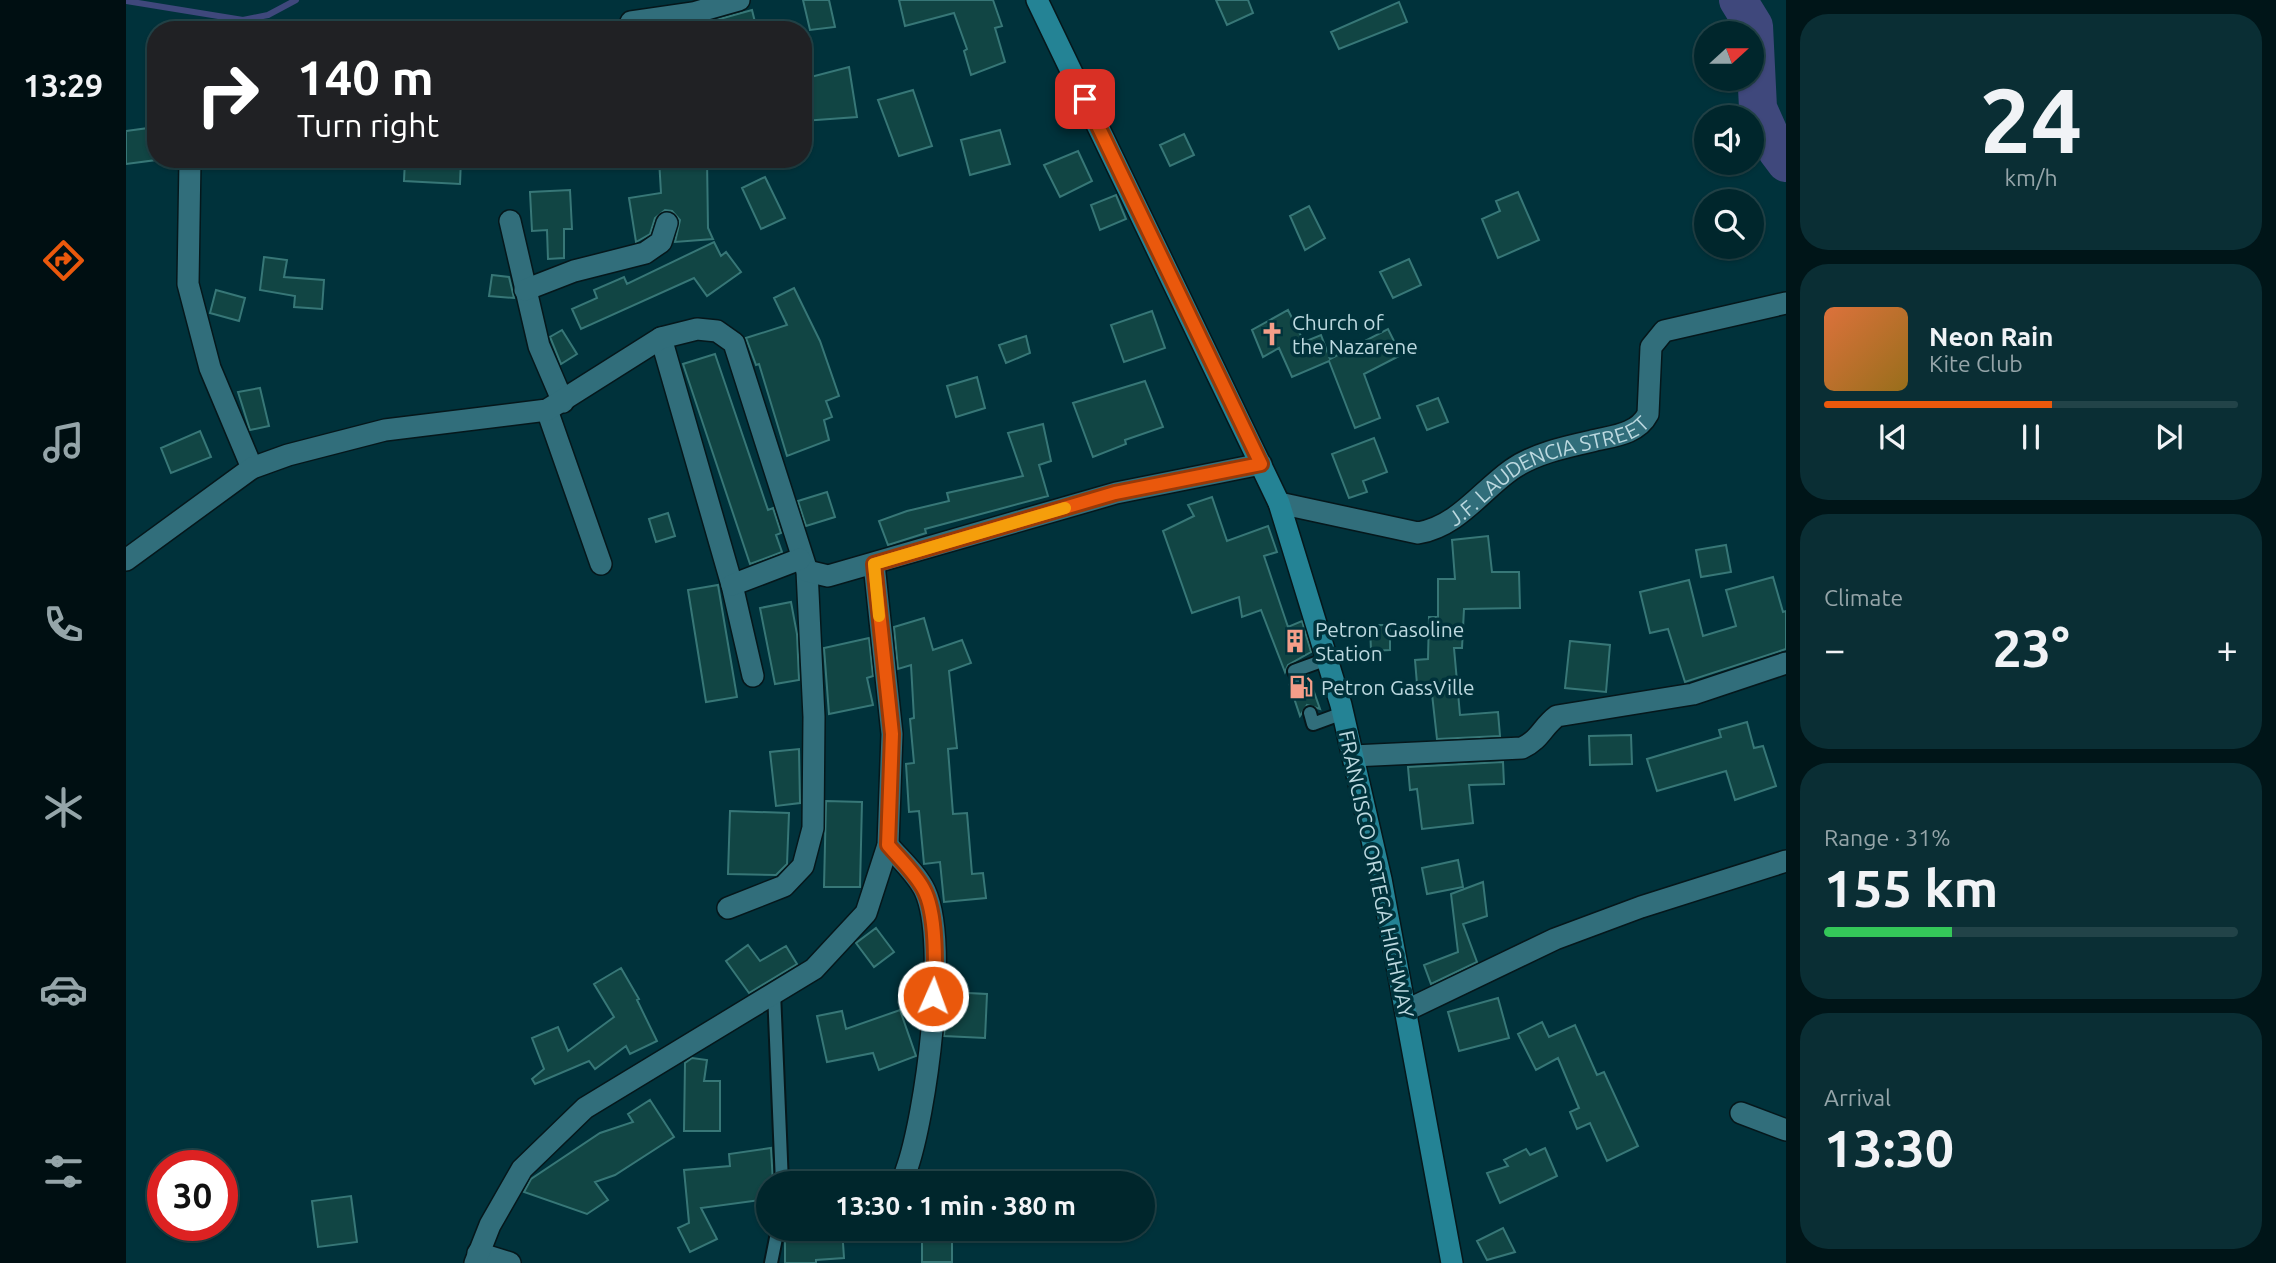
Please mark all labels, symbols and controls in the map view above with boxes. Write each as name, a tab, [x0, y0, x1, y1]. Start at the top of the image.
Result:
north arrow	[1694, 21, 1764, 91]
map controls	[1694, 21, 1764, 259]
icon: right	[182, 49, 273, 140]
text: 140 m	[297, 49, 434, 104]
text: 13:29	[23, 67, 103, 103]
text: 24	[1980, 68, 2082, 170]
pin	[1055, 69, 1115, 129]
icon: arrive	[1066, 80, 1104, 118]
button: sound	[1694, 105, 1764, 175]
text: Turn right	[297, 107, 439, 143]
text: km/h	[2004, 165, 2058, 190]
button: search	[1694, 189, 1764, 259]
icon: directions	[39, 236, 88, 285]
place label: Church of the Nazarene	[1292, 310, 1418, 358]
church icon: Church of the Nazarene	[1258, 320, 1286, 348]
text: Neon Rain	[1929, 322, 2054, 351]
text: Kite Club	[1929, 351, 2023, 376]
street label: J.F. LAUDENCIA STREET	[1443, 411, 1654, 530]
icon: music	[39, 418, 88, 467]
icon: previous	[1874, 418, 1912, 456]
icon: pause	[2012, 418, 2050, 456]
icon: next	[2150, 418, 2188, 456]
text: Climate	[1824, 585, 1903, 610]
icon: phone	[39, 600, 88, 649]
place label: Petron Gasoline Station	[1315, 617, 1464, 665]
text: 23°	[1992, 619, 2070, 677]
building icon: Petron Gasoline Station	[1281, 627, 1309, 655]
text: −	[1824, 628, 1845, 670]
text: +	[2217, 628, 2238, 670]
fuel station icon: Petron GassVille	[1287, 673, 1315, 701]
place label: Petron GassVille	[1321, 675, 1475, 699]
street label: FRANCISCO ORTEGA HIGHWAY	[1335, 728, 1419, 1020]
icon: climate	[39, 783, 88, 832]
text: Range · 31%	[1824, 825, 1951, 850]
text: 155 km	[1824, 859, 1998, 917]
position arrow	[896, 959, 970, 1033]
icon: car	[39, 965, 88, 1014]
text: Arrival	[1824, 1085, 1891, 1110]
text: 13:30	[1824, 1119, 1954, 1177]
icon: filters	[39, 1147, 88, 1196]
speed limit sign: 30	[147, 1150, 238, 1241]
text: 13:30 · 1 min · 380 m	[835, 1191, 1076, 1220]

